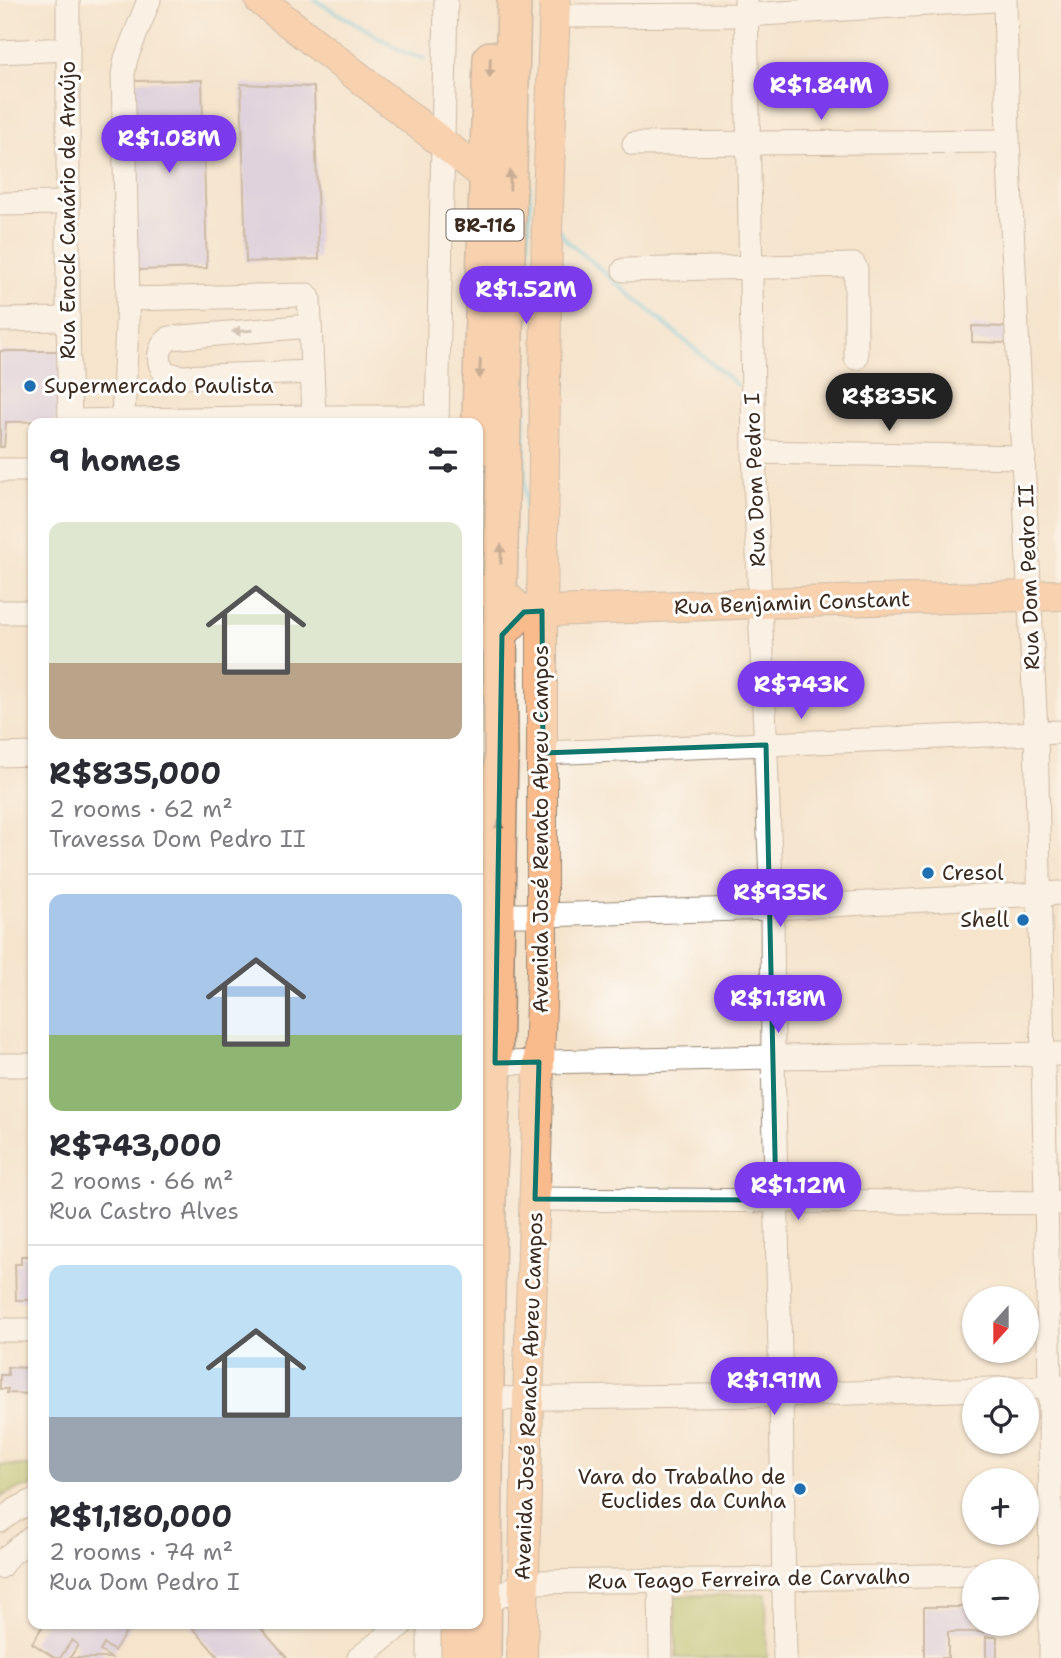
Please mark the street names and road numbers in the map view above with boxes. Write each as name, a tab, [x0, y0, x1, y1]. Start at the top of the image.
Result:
street label: Rua Enock Canário de Araújo	[54, 61, 82, 359]
road number: BR-116	[447, 210, 524, 241]
street label: Rua Dom Pedro I	[738, 393, 772, 567]
street label: Rua Dom Pedro II	[1012, 484, 1046, 670]
street label: Rua Benjamin Constant	[673, 585, 911, 621]
street label: Avenida José Renato Abreu Campos	[527, 645, 555, 1013]
street label: Avenida José Renato Abreu Campos	[509, 1211, 549, 1581]
street label: Rua Teago Ferreira de Carvalho	[587, 1562, 911, 1596]

